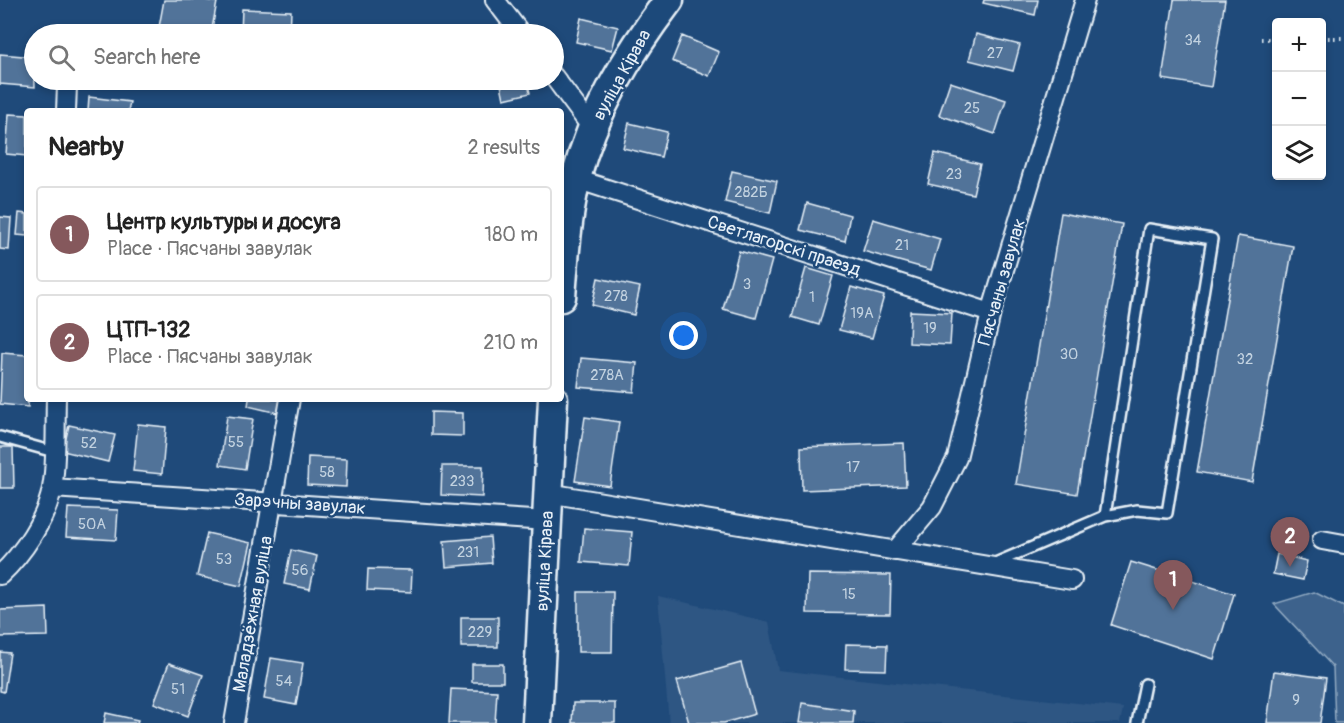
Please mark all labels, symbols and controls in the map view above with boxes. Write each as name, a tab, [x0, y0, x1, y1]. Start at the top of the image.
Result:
map controls	[1272, 18, 1326, 180]
button: +	[1272, 18, 1326, 72]
search box	[24, 24, 564, 90]
street label: вуліца Кірава	[588, 26, 656, 124]
house number: 34	[1184, 31, 1202, 50]
icon: search	[45, 41, 78, 74]
text: Search here	[93, 43, 200, 71]
house number: 27	[987, 44, 1003, 63]
button: −	[1272, 72, 1326, 126]
house number: 25	[964, 99, 980, 118]
button: layers	[1272, 126, 1326, 180]
text: Nearby	[48, 131, 124, 163]
text: 2 results	[468, 135, 540, 160]
house number: 23	[946, 165, 962, 184]
house number: 282Б	[734, 183, 768, 202]
text: Центр культуры и досуга	[107, 208, 341, 236]
street label: Светлагорскі праезд	[704, 210, 864, 282]
street label: Пясчаны завулак	[973, 216, 1031, 348]
text: 1	[66, 222, 73, 247]
text: 180 m	[484, 222, 538, 247]
text: Place · Пясчаны завулак	[107, 236, 313, 261]
house number: 21	[895, 236, 909, 255]
house number: 3	[743, 275, 751, 294]
house number: 278	[604, 287, 628, 306]
house number: 1	[809, 288, 815, 307]
house number: 19А	[850, 304, 874, 323]
text: ЦТП-132	[107, 316, 191, 344]
house number: 19	[923, 319, 937, 338]
your location	[669, 321, 698, 350]
text: 2	[64, 330, 75, 355]
text: 210 m	[483, 330, 538, 355]
text: Place · Пясчаны завулак	[107, 344, 313, 369]
house number: 30	[1060, 345, 1078, 364]
house number: 32	[1237, 350, 1253, 369]
house number: 278А	[590, 366, 624, 385]
house number: 55	[228, 433, 244, 452]
house number: 52	[81, 434, 97, 453]
house number: 17	[846, 458, 860, 477]
house number: 58	[319, 463, 335, 482]
house number: 233	[450, 472, 474, 491]
street label: Зарэчны завулак	[234, 488, 366, 520]
street label: вуліца Кірава	[531, 510, 559, 612]
house number: 50А	[78, 515, 106, 534]
pin: 2	[1270, 518, 1310, 567]
street label: Маладзёжная вуліца	[228, 534, 278, 694]
house number: 231	[457, 543, 479, 562]
house number: 53	[216, 550, 232, 569]
pin: 1	[1154, 560, 1192, 610]
house number: 56	[292, 561, 308, 580]
house number: 15	[842, 585, 856, 604]
house number: 229	[468, 623, 492, 642]
house number: 54	[276, 672, 293, 691]
house number: 51	[171, 680, 185, 699]
house number: 9	[1292, 691, 1300, 710]

